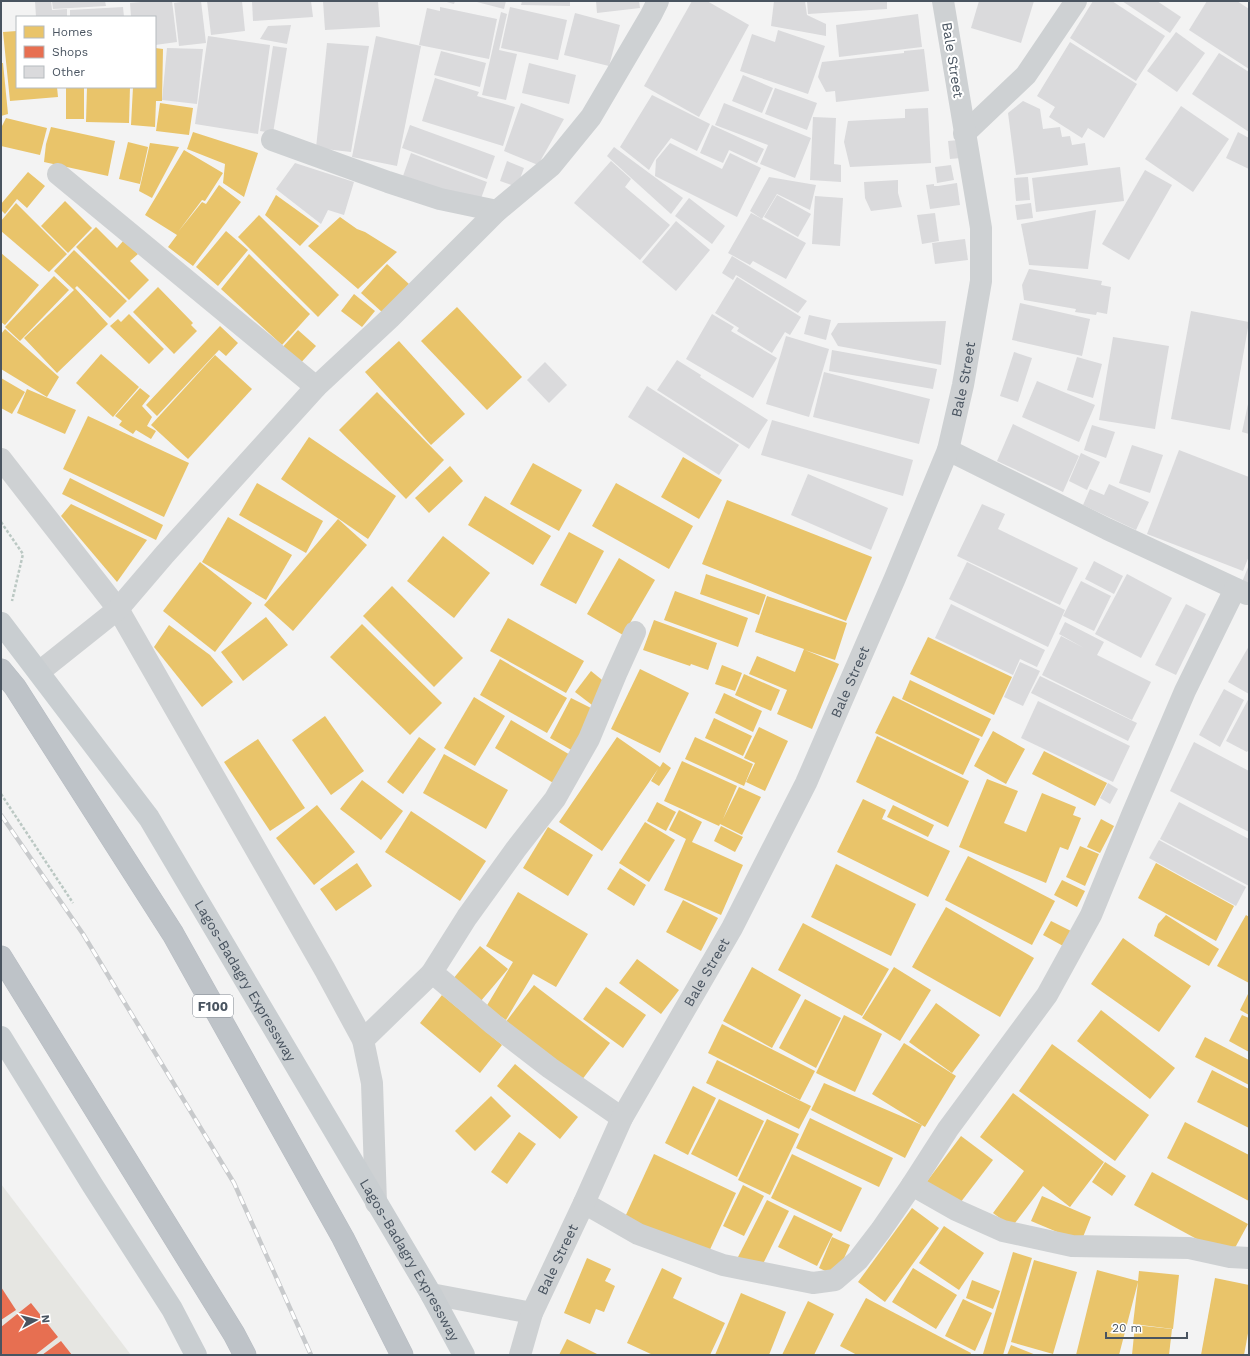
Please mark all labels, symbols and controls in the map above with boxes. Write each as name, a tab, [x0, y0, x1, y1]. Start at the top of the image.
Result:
legend	[16, 16, 156, 88]
street label: Bale Street	[939, 21, 967, 99]
text: Homes	[52, 25, 93, 39]
text: Shops	[52, 45, 88, 59]
text: Other	[52, 65, 85, 79]
street label: Bale Street	[948, 340, 978, 419]
street label: Bale Street	[827, 644, 872, 720]
street label: Lagos-Badagry Expressway	[191, 897, 300, 1065]
street label: Bale Street	[680, 935, 733, 1009]
road number: F100	[193, 995, 233, 1017]
street label: Lagos-Badagry Expressway	[357, 1176, 463, 1345]
street label: Bale Street	[534, 1221, 581, 1297]
north arrow	[16, 1300, 56, 1340]
text: N	[38, 1314, 52, 1324]
scale bar	[1106, 1314, 1187, 1340]
text: 20 m	[1112, 1321, 1142, 1335]

